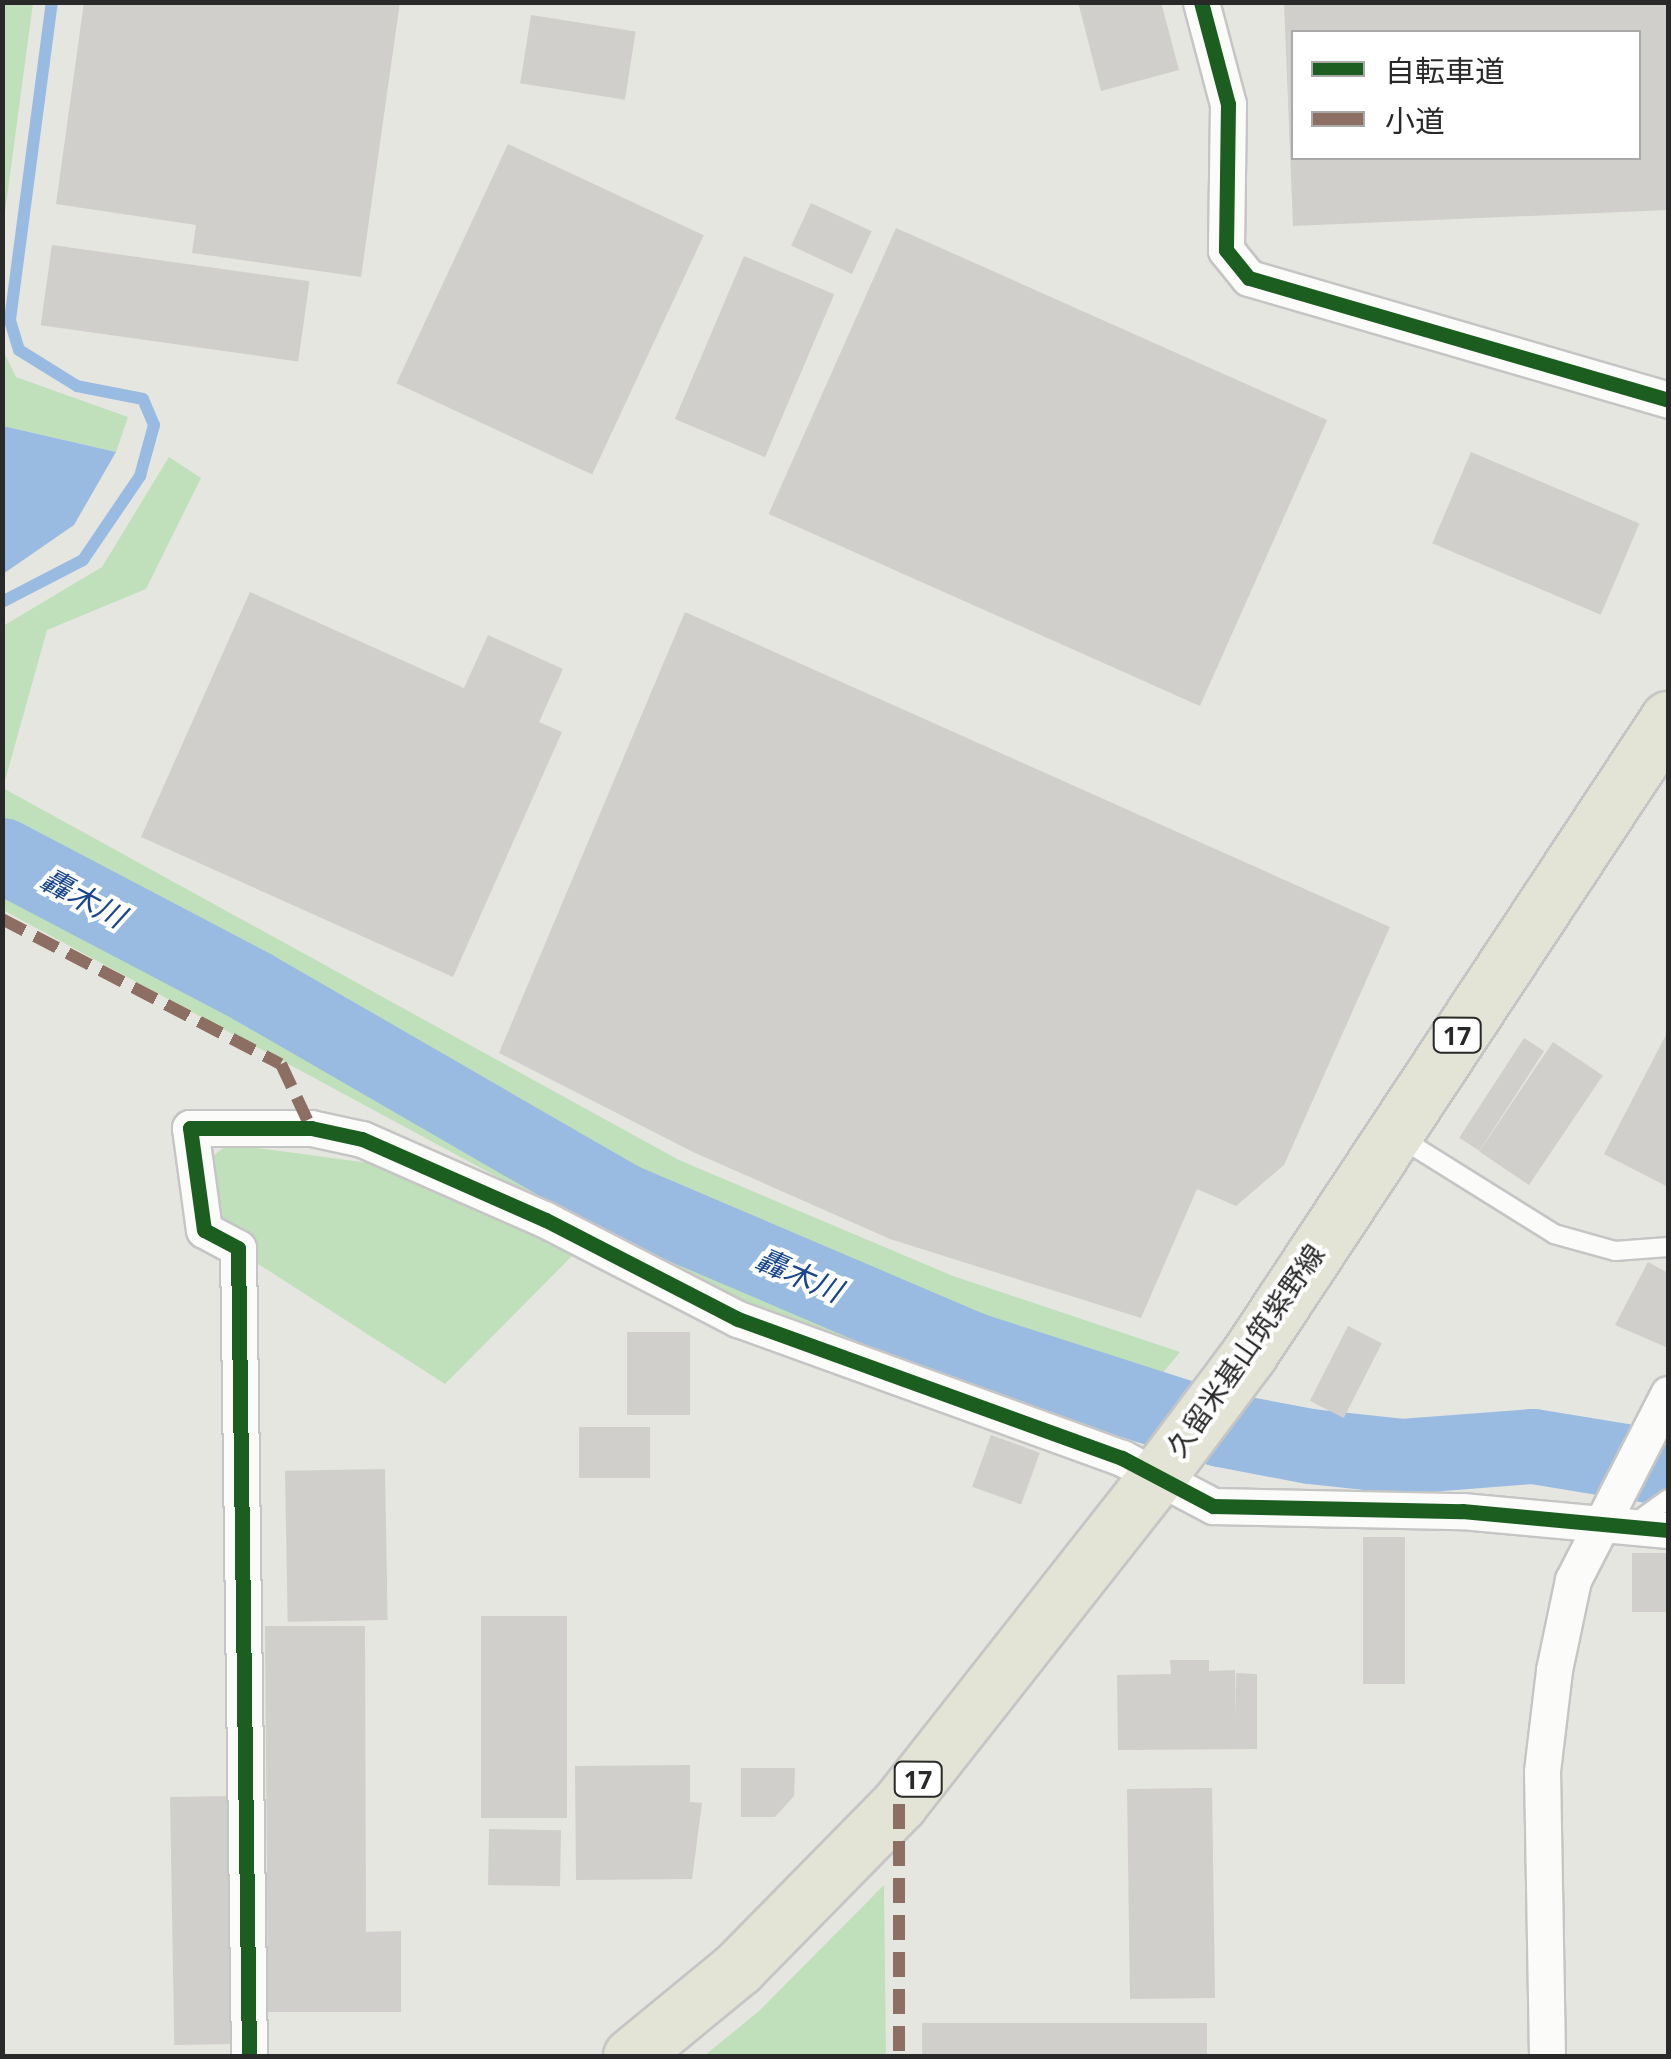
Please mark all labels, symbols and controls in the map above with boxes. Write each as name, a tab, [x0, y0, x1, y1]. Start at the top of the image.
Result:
legend	[1291, 30, 1641, 160]
text: 自転車道	[1385, 50, 1505, 91]
text: 小道	[1385, 100, 1445, 141]
water label: 轟木川	[35, 861, 131, 935]
road number: 17	[1432, 1015, 1482, 1055]
street label: 久留米基山筑紫野線	[1159, 1237, 1331, 1463]
water label: 轟木川	[751, 1241, 847, 1309]
road number: 17	[893, 1759, 943, 1799]

